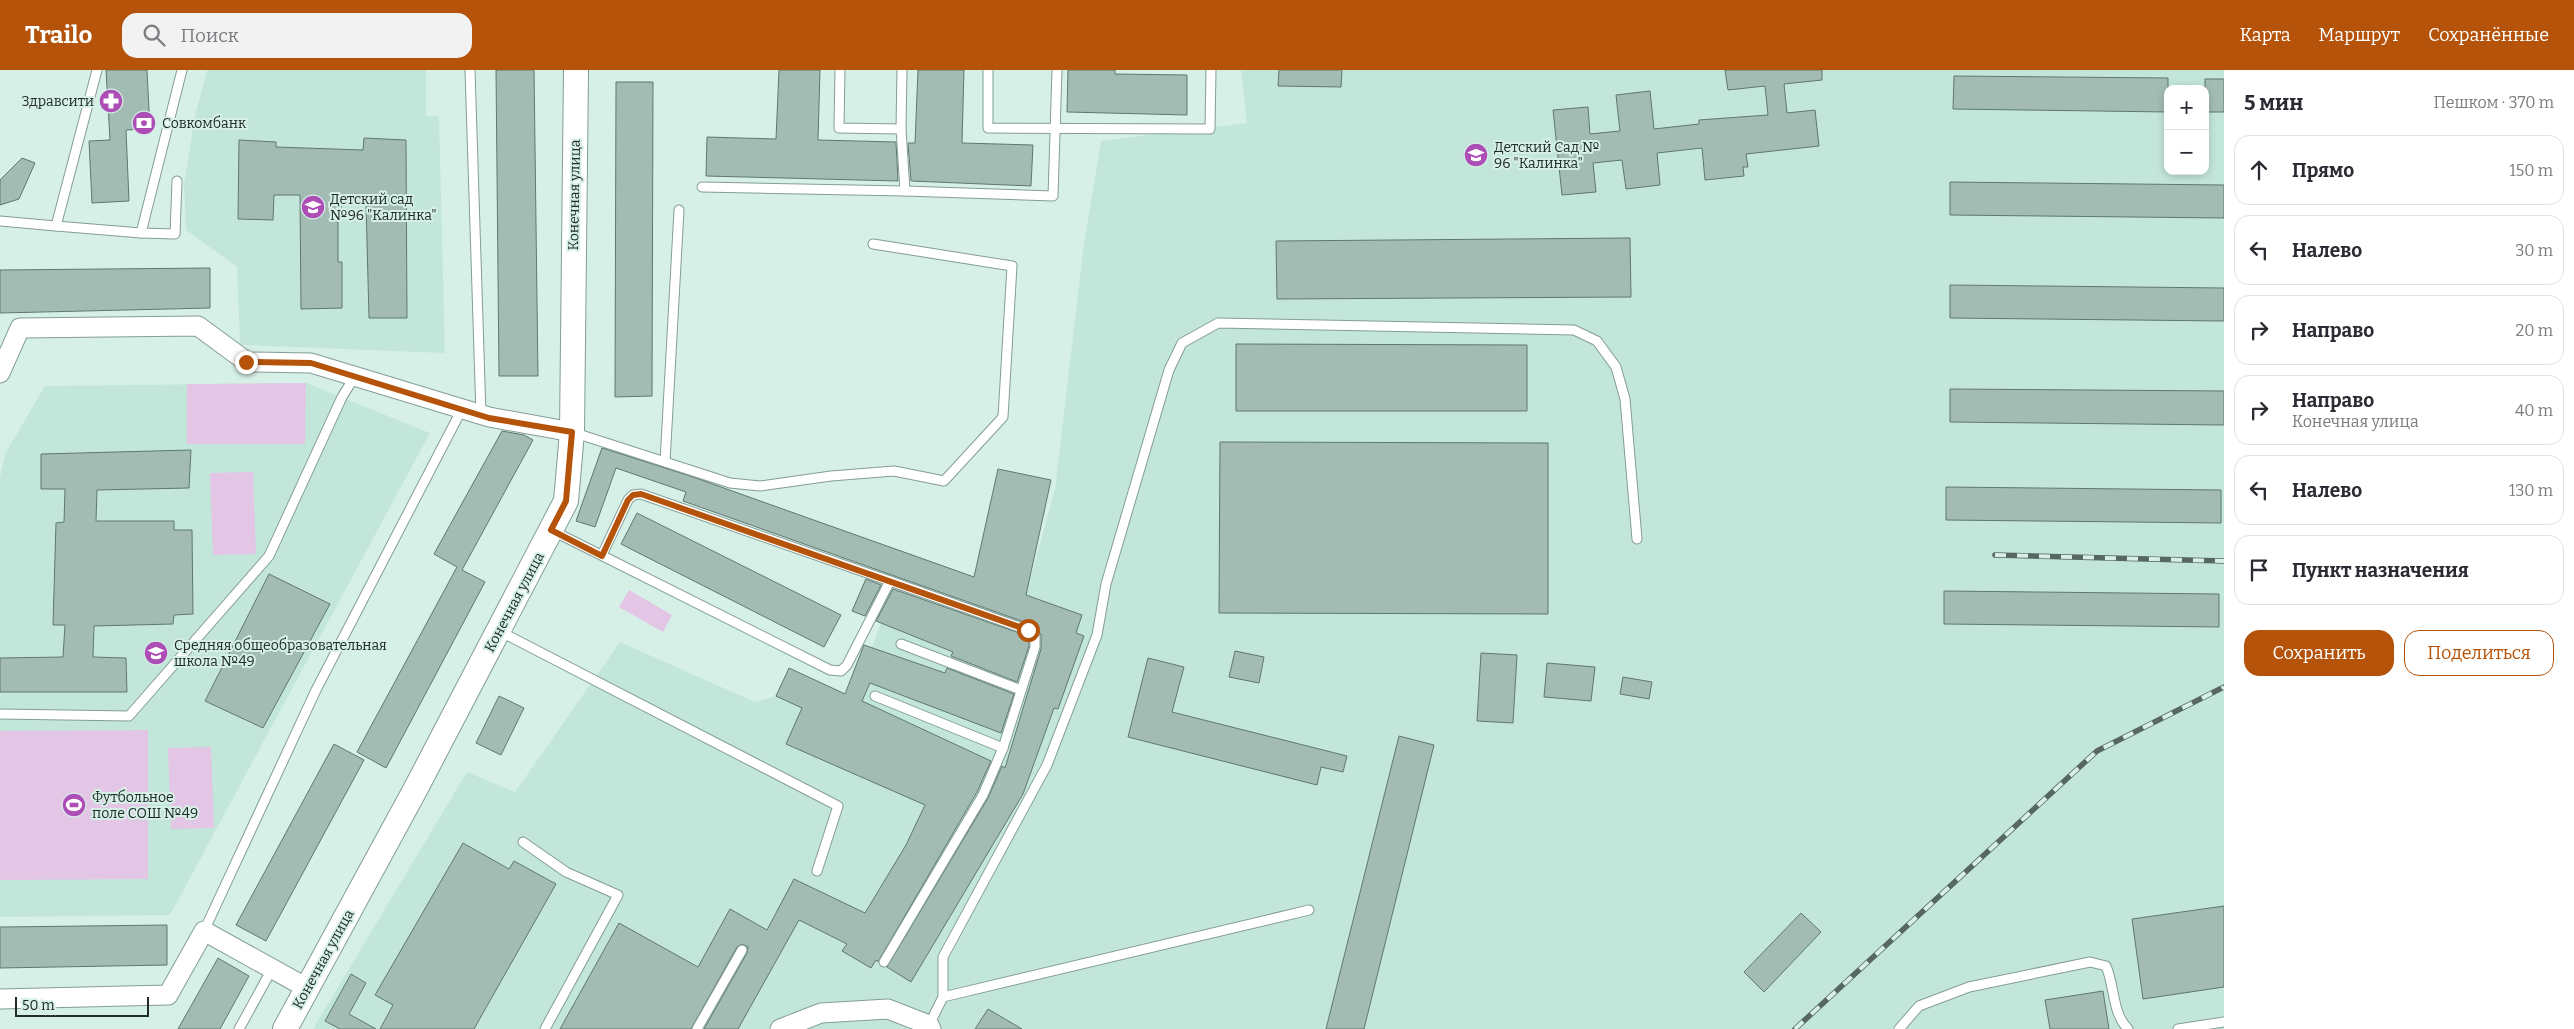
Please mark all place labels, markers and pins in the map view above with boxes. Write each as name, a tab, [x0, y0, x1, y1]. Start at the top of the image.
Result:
pharmacy icon: Здравсити	[98, 88, 124, 114]
place label: Здравсити	[22, 93, 94, 110]
bank icon: Совкомбанк	[131, 110, 157, 136]
place label: Совкомбанк	[162, 115, 247, 132]
place label: Детский Сад № 96 "Калинка"	[1494, 139, 1600, 172]
school or university icon: Детский Сад № 96 "Калинка"	[1463, 142, 1489, 168]
place label: Детский сад №96 "Калинка"	[330, 191, 437, 224]
school or university icon: Детский сад №96 "Калинка"	[300, 194, 326, 220]
place label: Средняя общеобразовательная школа №49	[174, 637, 387, 670]
school or university icon: Средняя общеобразовательная школа №49	[143, 640, 169, 666]
place label: Футбольное поле СОШ №49	[92, 789, 198, 822]
sports icon: Футбольное поле СОШ №49	[61, 792, 87, 818]

